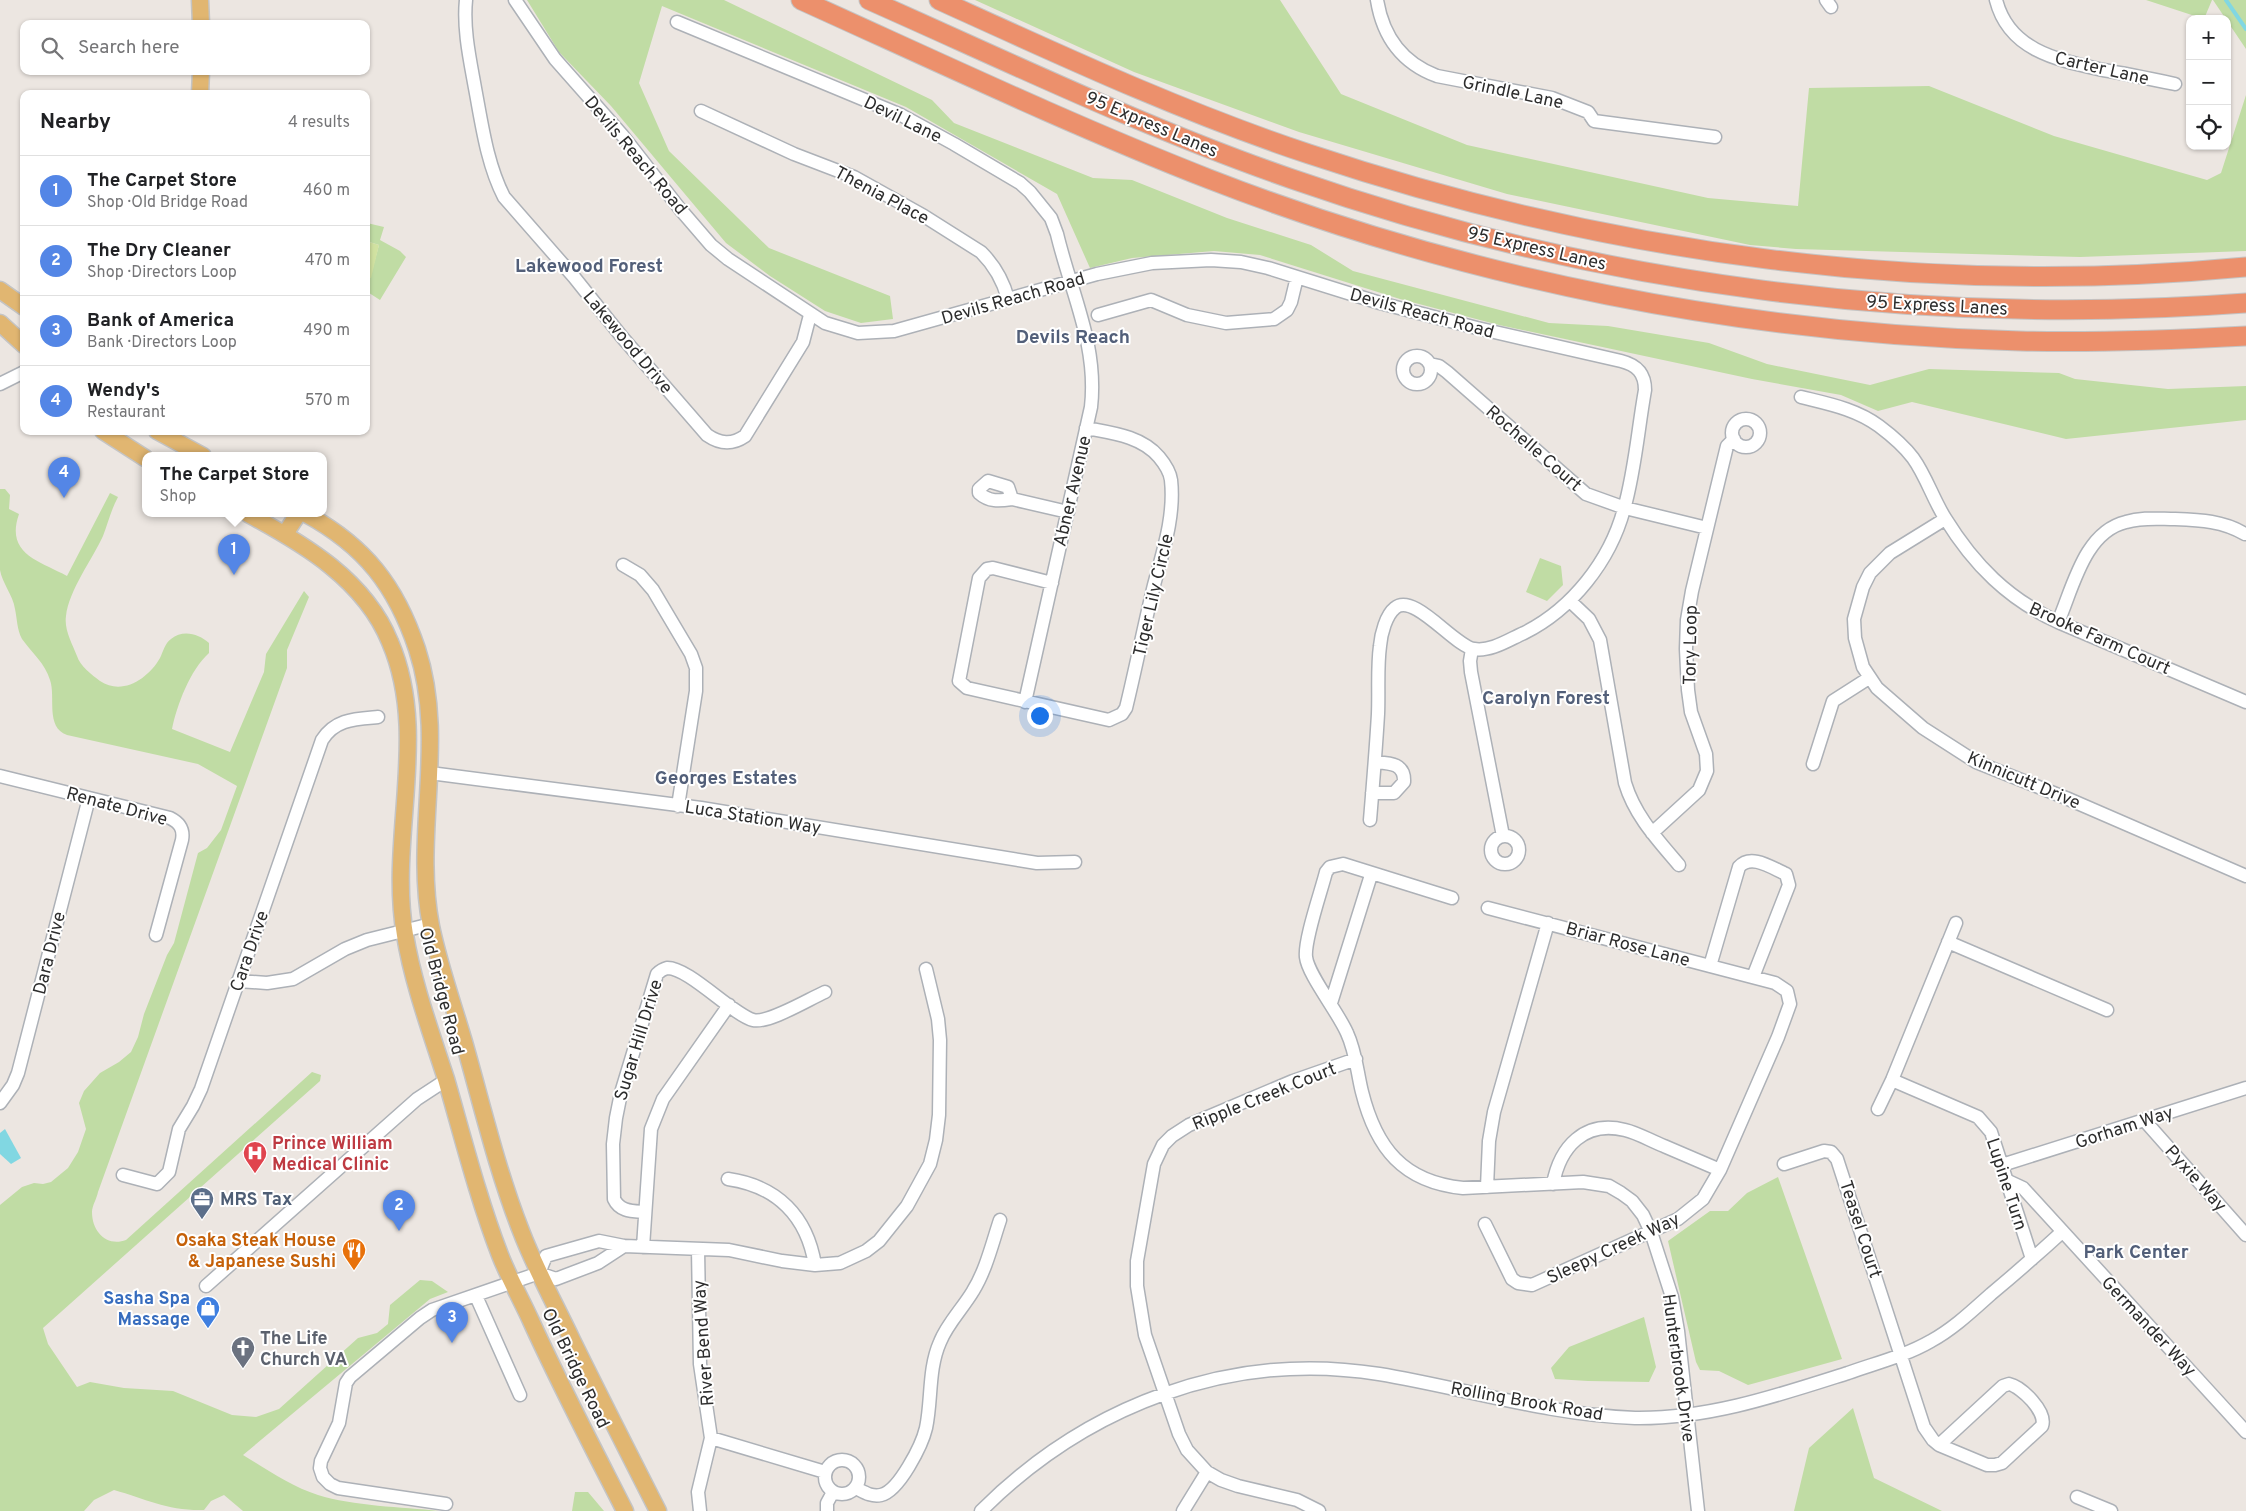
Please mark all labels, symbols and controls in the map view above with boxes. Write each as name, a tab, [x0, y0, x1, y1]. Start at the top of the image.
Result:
map controls	[2186, 15, 2231, 150]
button: +	[2186, 15, 2231, 60]
search box	[20, 20, 370, 75]
icon: search	[38, 34, 66, 62]
text: Search here	[78, 36, 180, 60]
street label: Carter Lane	[2052, 47, 2151, 91]
button: −	[2186, 60, 2231, 105]
street label: Grindle Lane	[1460, 72, 1565, 115]
street label: 95 Express Lanes	[1082, 87, 1221, 164]
street label: Devils Reach Road	[578, 92, 691, 220]
street label: Devil Lane	[860, 92, 945, 149]
button: locate	[2186, 105, 2231, 150]
text: Nearby	[40, 109, 111, 136]
text: 4 results	[288, 113, 350, 133]
street label: Thenia Place	[830, 162, 933, 231]
text: The Carpet Store	[87, 169, 237, 193]
text: 1	[53, 181, 59, 201]
text: 460 m	[303, 181, 350, 201]
text: Shop · Old Bridge Road	[87, 193, 248, 213]
street label: 95 Express Lanes	[1465, 222, 1608, 277]
text: The Dry Cleaner	[87, 239, 231, 263]
text: 2	[51, 251, 61, 271]
text: 470 m	[305, 251, 350, 271]
district label: Lakewood Forest	[515, 255, 663, 279]
text: Shop · Directors Loop	[87, 263, 237, 283]
street label: Devils Reach Road	[939, 268, 1088, 331]
street label: Devils Reach Road	[1347, 284, 1496, 345]
street label: Lakewood Drive	[577, 286, 677, 400]
street label: 95 Express Lanes	[1866, 291, 2008, 322]
text: Bank of America	[87, 309, 234, 333]
text: 3	[51, 321, 61, 341]
text: 490 m	[303, 321, 350, 341]
district label: Devils Reach	[1016, 326, 1130, 350]
text: Bank · Directors Loop	[87, 333, 237, 353]
text: Wendy's	[87, 379, 160, 403]
text: 4	[51, 391, 61, 411]
text: 570 m	[305, 391, 350, 411]
street label: Rochelle Court	[1480, 401, 1586, 497]
text: Restaurant	[87, 403, 166, 423]
street label: Abner Avenue	[1050, 434, 1097, 549]
popup	[142, 452, 327, 517]
pin: 4	[48, 457, 80, 498]
text: The Carpet Store	[160, 463, 309, 487]
text: Shop	[160, 487, 196, 507]
street label: Tiger Lily Circle	[1129, 532, 1180, 659]
pin: 1	[218, 534, 250, 575]
street label: Brooke Farm Court	[2025, 598, 2174, 681]
street label: Tory Loop	[1679, 605, 1704, 685]
district label: Carolyn Forest	[1482, 687, 1610, 711]
your location	[1027, 703, 1053, 729]
street label: Kinnicutt Drive	[1963, 747, 2083, 816]
district label: Georges Estates	[655, 767, 797, 791]
street label: Renate Drive	[63, 783, 170, 832]
street label: Luca Station Way	[683, 796, 823, 841]
street label: Cara Drive	[226, 908, 275, 995]
street label: Dara Drive	[29, 910, 72, 997]
street label: Briar Rose Lane	[1563, 918, 1692, 973]
street label: Old Bridge Road	[412, 925, 469, 1058]
street label: Sugar Hill Drive	[610, 977, 669, 1104]
street label: Ripple Creek Court	[1189, 1058, 1340, 1137]
street label: Gorham Way	[2072, 1102, 2176, 1155]
place label: Prince William Medical Clinic	[272, 1133, 393, 1177]
street label: Lupine Turn	[1980, 1135, 2031, 1234]
hospital icon: Prince William Medical Clinic	[242, 1140, 268, 1174]
street label: Pyxie Way	[2159, 1141, 2231, 1217]
street label: Teasel Court	[1833, 1178, 1886, 1281]
office icon: MRS Tax	[189, 1186, 215, 1220]
place label: MRS Tax	[220, 1189, 292, 1212]
pin: 2	[383, 1190, 415, 1231]
street label: Sleepy Creek Way	[1543, 1208, 1684, 1290]
place label: Osaka Steak House & Japanese Sushi	[176, 1230, 336, 1274]
restaurant icon: Osaka Steak House & Japanese Sushi	[341, 1237, 367, 1271]
district label: Park Center	[2083, 1241, 2189, 1265]
street label: Germander Way	[2095, 1272, 2200, 1382]
street label: River Bend Way	[689, 1279, 720, 1407]
place label: Sasha Spa Massage	[103, 1288, 190, 1332]
street label: Hunterbrook Drive	[1656, 1293, 1699, 1444]
shop icon: Sasha Spa Massage	[195, 1295, 221, 1329]
pin: 3	[436, 1302, 468, 1343]
street label: Old Bridge Road	[536, 1305, 614, 1433]
place label: The Life Church VA	[260, 1328, 348, 1372]
church icon: The Life Church VA	[230, 1335, 256, 1369]
street label: Rolling Brook Road	[1449, 1378, 1605, 1427]

